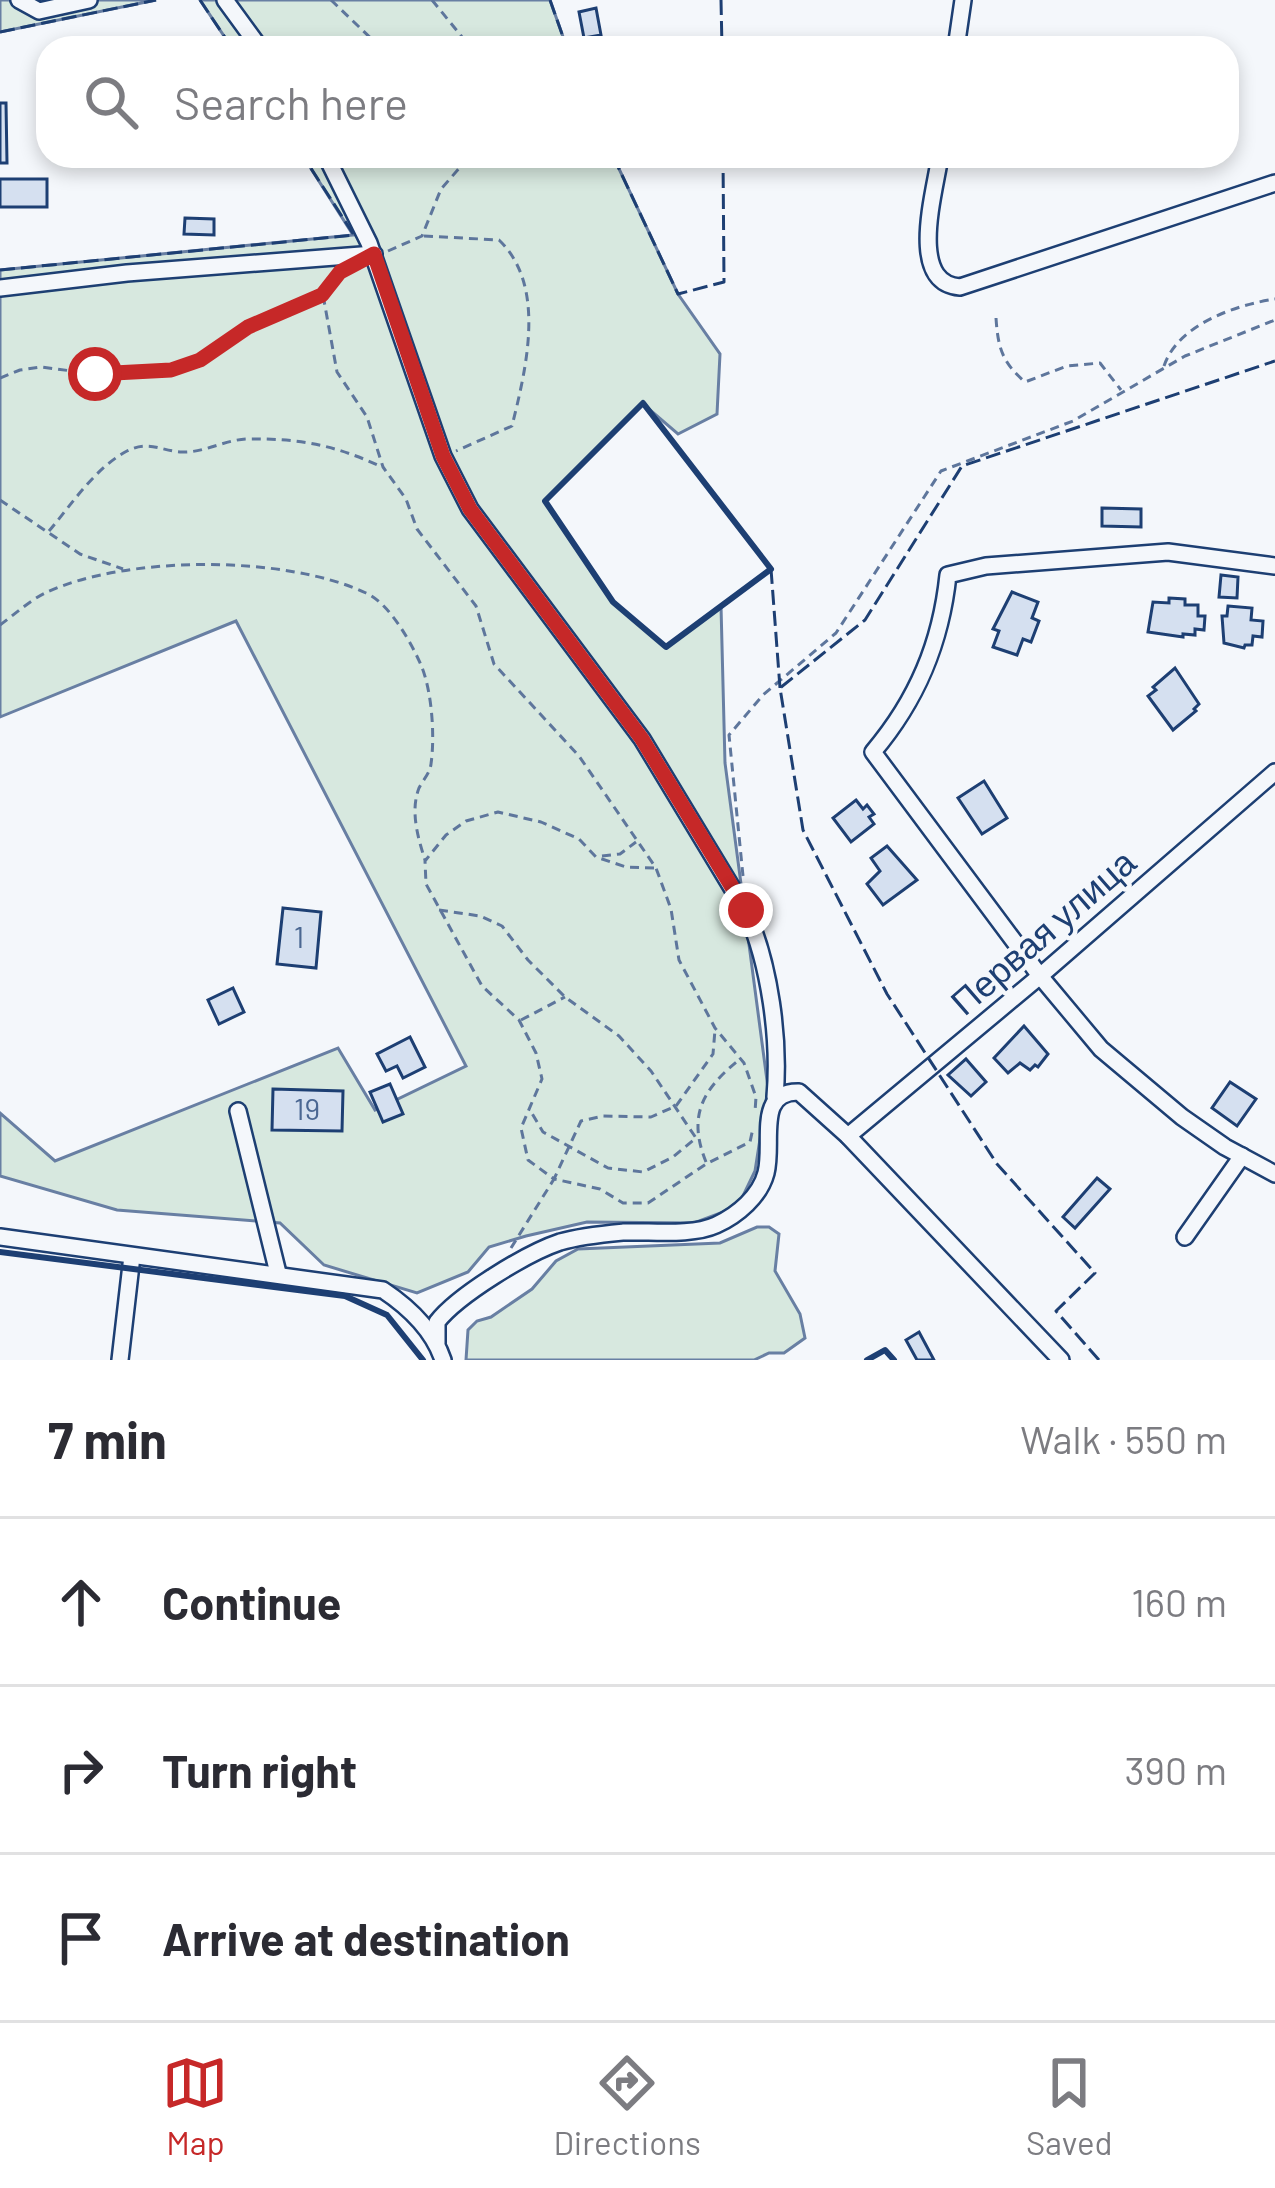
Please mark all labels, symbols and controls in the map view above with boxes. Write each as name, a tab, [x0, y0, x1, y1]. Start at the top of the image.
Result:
search box	[36, 36, 1239, 168]
icon: search	[78, 69, 144, 135]
text: Search here	[174, 75, 408, 129]
route start	[68, 347, 122, 401]
street label: Первая улица	[941, 838, 1144, 1023]
route end	[719, 883, 773, 937]
house number: 1	[294, 918, 304, 954]
house number: 19	[294, 1090, 320, 1126]
text: 7 min	[48, 1408, 167, 1469]
text: Walk · 550 m	[1020, 1415, 1227, 1462]
icon: ahead	[48, 1569, 114, 1635]
text: Continue	[162, 1575, 341, 1629]
text: 160 m	[1131, 1578, 1227, 1625]
icon: right	[48, 1737, 114, 1803]
text: Turn right	[162, 1743, 357, 1797]
text: 390 m	[1125, 1746, 1227, 1793]
icon: arrive	[48, 1905, 114, 1971]
text: Arrive at destination	[162, 1911, 570, 1965]
tab: Map	[162, 2050, 228, 2162]
tab: Directions	[553, 2050, 701, 2162]
tab: Saved	[1026, 2050, 1113, 2162]

